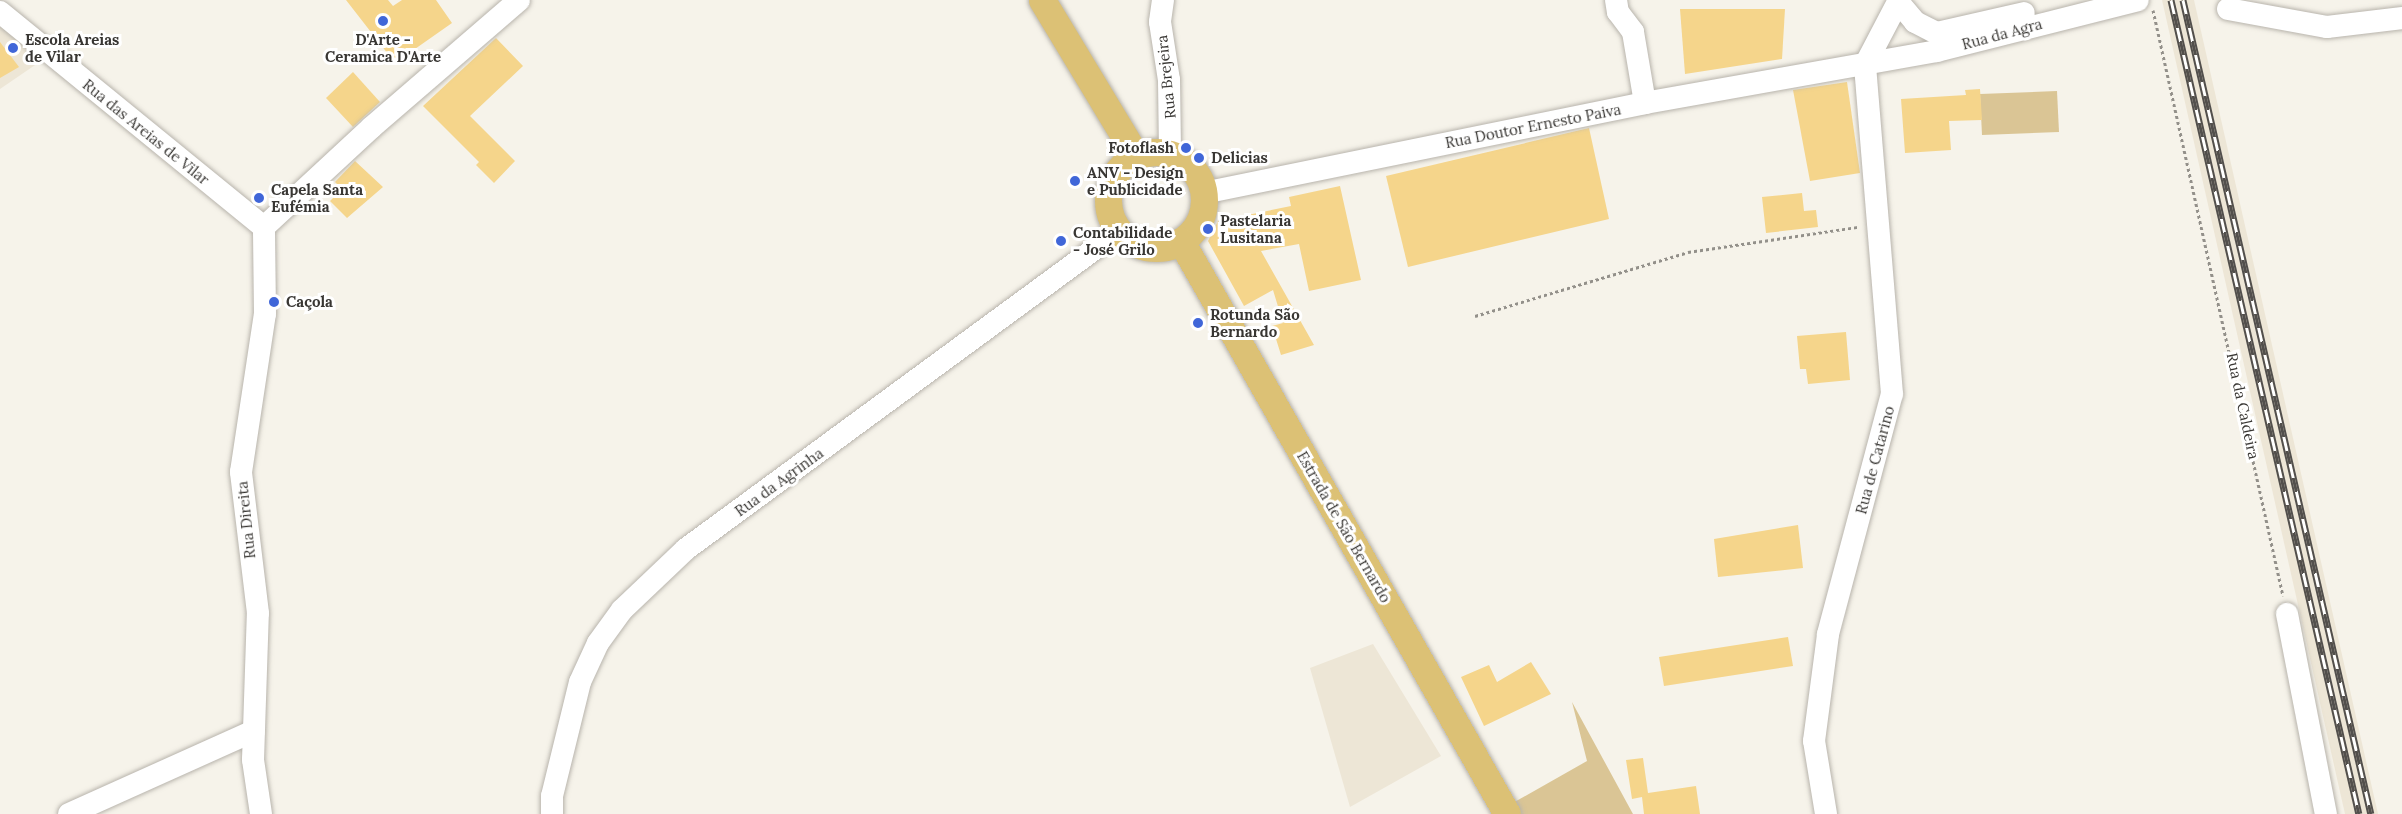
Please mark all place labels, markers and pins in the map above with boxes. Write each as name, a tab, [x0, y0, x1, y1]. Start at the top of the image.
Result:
marker: D'Arte - Ceramica D'Arte	[376, 14, 390, 28]
place label: Escola Areias de Vilar	[25, 30, 119, 65]
place label: D'Arte - Ceramica D'Arte	[325, 30, 441, 65]
marker: Escola Areias de Vilar	[6, 41, 20, 55]
place label: Fotoflash	[1108, 139, 1174, 157]
marker: Fotoflash	[1179, 141, 1193, 155]
place label: Delicias	[1211, 149, 1268, 167]
marker: Delicias	[1192, 151, 1206, 165]
place label: ANV - Design e Publicidade	[1087, 163, 1184, 198]
marker: ANV - Design e Publicidade	[1068, 174, 1082, 188]
place label: Capela Santa Eufémia	[271, 180, 363, 215]
marker: Capela Santa Eufémia	[252, 191, 266, 205]
place label: Pastelaria Lusitana	[1220, 211, 1291, 246]
marker: Pastelaria Lusitana	[1201, 222, 1215, 236]
place label: Contabilidade - José Grilo	[1073, 223, 1172, 258]
marker: Contabilidade - José Grilo	[1054, 234, 1068, 248]
place label: Caçola	[286, 293, 333, 311]
marker: Caçola	[267, 295, 281, 309]
place label: Rotunda São Bernardo	[1210, 305, 1300, 340]
marker: Rotunda São Bernardo	[1191, 316, 1205, 330]

